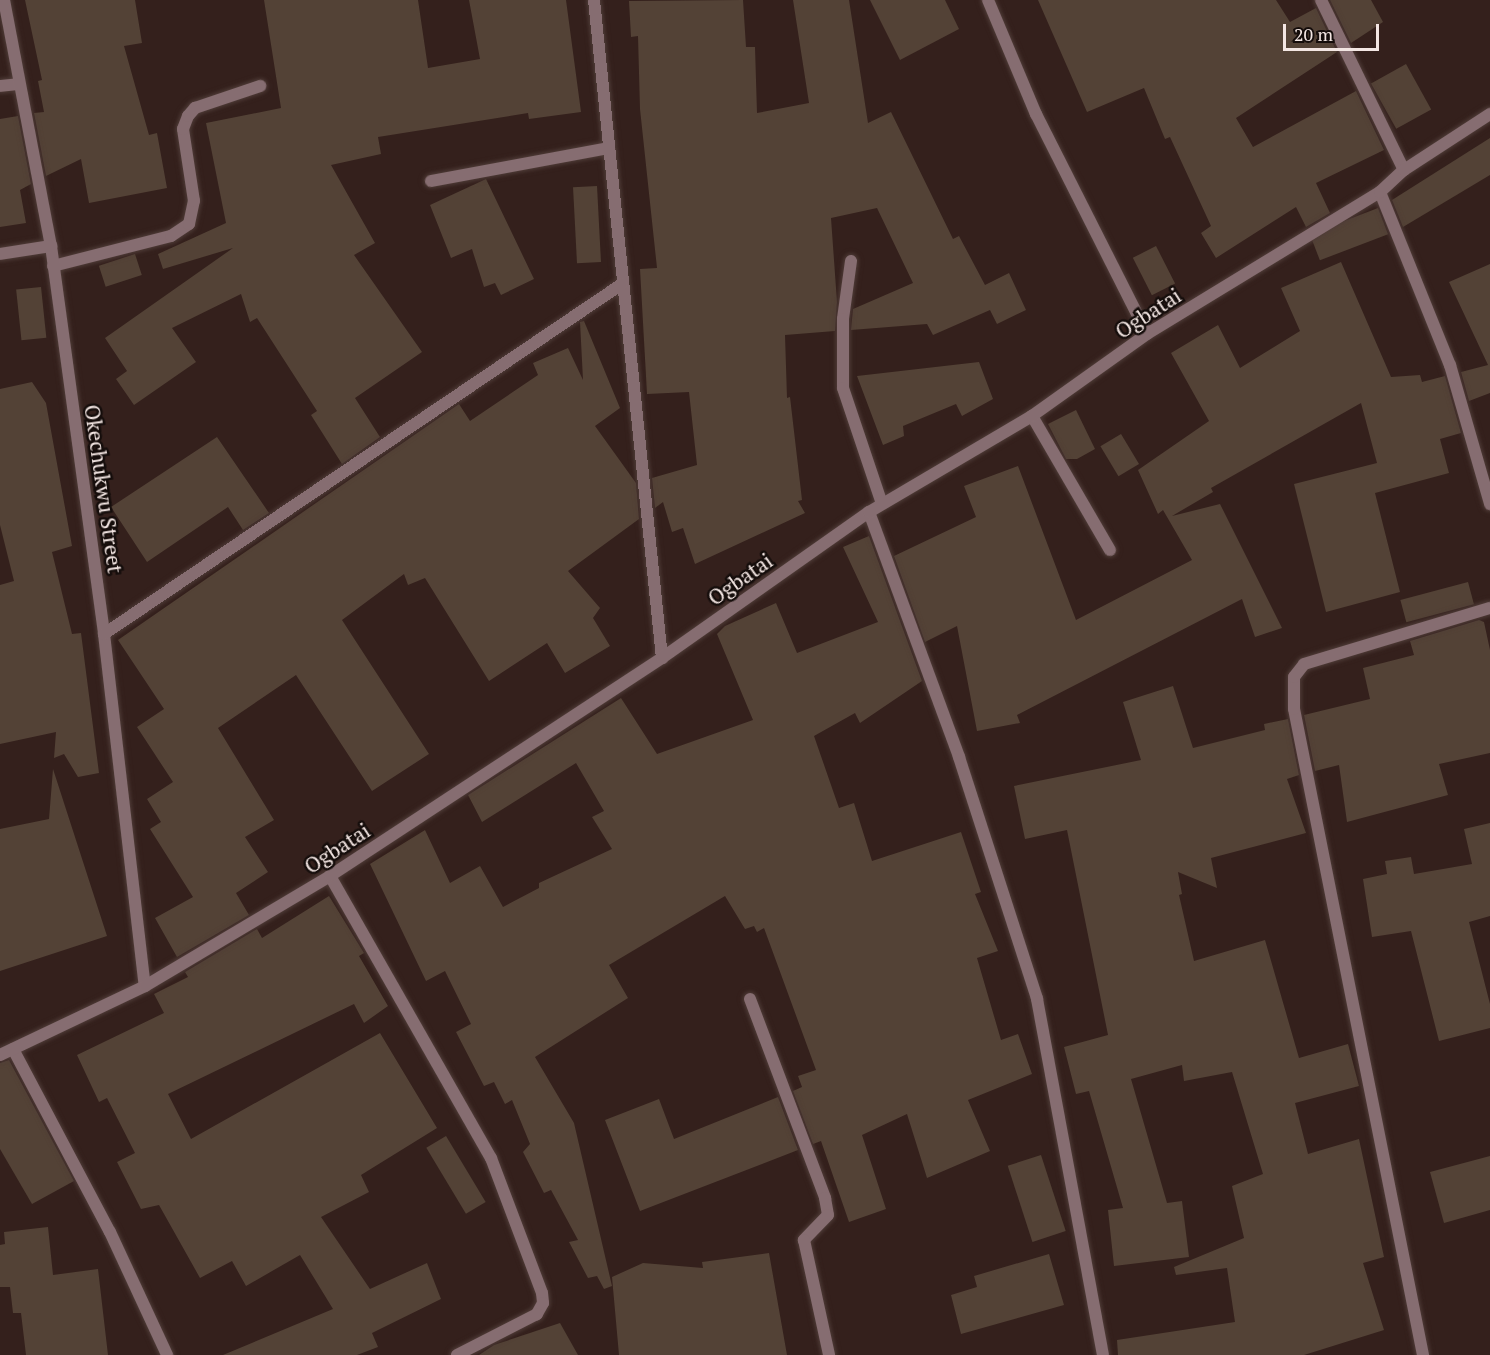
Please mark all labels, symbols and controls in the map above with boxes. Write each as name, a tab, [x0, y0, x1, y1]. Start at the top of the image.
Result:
scale bar	[1286, 12, 1382, 50]
text: 20 m	[1294, 22, 1333, 46]
street label: Ogbatai	[1110, 282, 1186, 344]
street label: Okechukwu Street	[80, 403, 128, 575]
street label: Ogbatai	[703, 548, 777, 610]
street label: Ogbatai	[299, 817, 375, 879]

